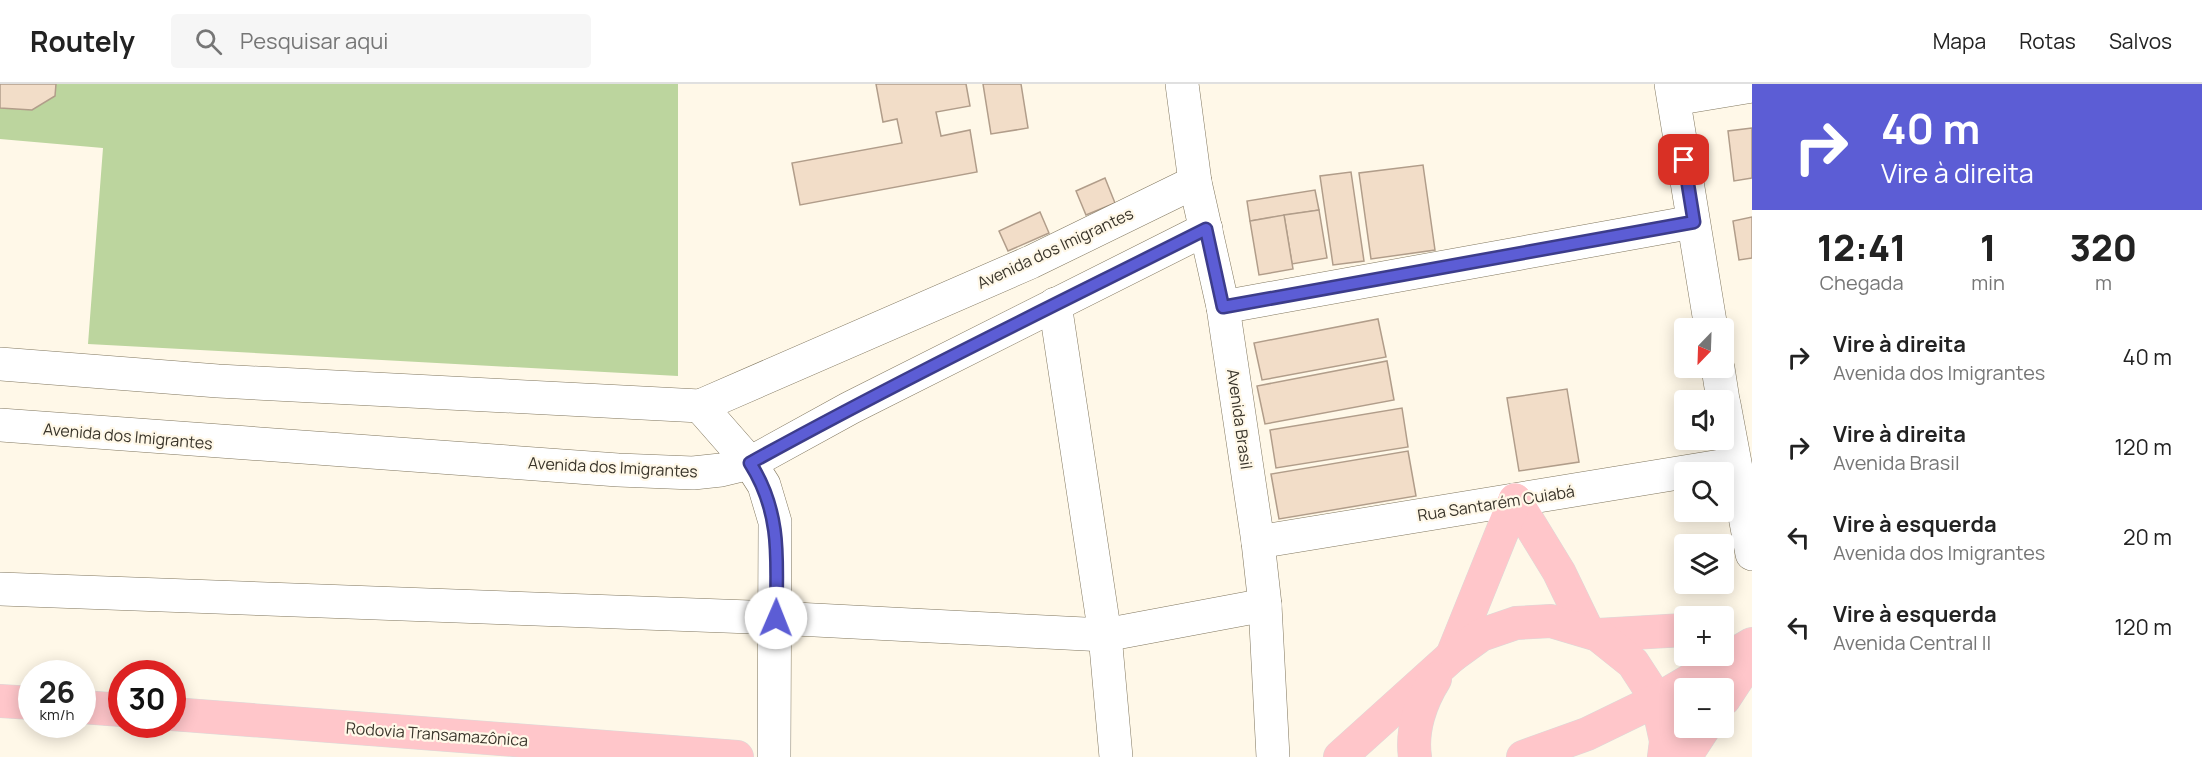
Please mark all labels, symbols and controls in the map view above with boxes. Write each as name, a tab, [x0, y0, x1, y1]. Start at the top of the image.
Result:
search box	[171, 14, 591, 68]
text: Routely	[30, 22, 135, 60]
icon: search	[192, 25, 225, 58]
text: Pesquisar aqui	[240, 26, 388, 56]
text: Mapa	[1933, 27, 1986, 55]
text: Rotas	[2019, 27, 2076, 55]
text: Salvos	[2109, 27, 2172, 55]
text: 40 m	[1881, 99, 1980, 157]
icon: right	[1782, 108, 1860, 186]
pin	[1658, 134, 1709, 185]
icon: arrive	[1667, 143, 1700, 176]
text: Vire à direita	[1881, 154, 2034, 191]
street label: Avenida dos Imigrantes	[973, 202, 1137, 294]
text: 12:41	[1817, 223, 1906, 272]
text: 1	[1980, 223, 1996, 272]
text: 320	[2070, 223, 2137, 272]
text: Chegada	[1820, 269, 1904, 296]
text: min	[1971, 269, 2005, 296]
text: m	[2095, 269, 2112, 296]
north arrow	[1674, 318, 1734, 378]
map controls	[1674, 318, 1734, 738]
text: Vire à direita	[1833, 329, 1966, 359]
icon: right	[1782, 341, 1815, 374]
text: 40 m	[2123, 342, 2172, 372]
text: Avenida dos Imigrantes	[1833, 359, 2045, 386]
street label: Avenida Brasil	[1222, 367, 1258, 471]
button: sound	[1674, 390, 1734, 450]
street label: Avenida dos Imigrantes	[42, 418, 214, 454]
text: Vire à direita	[1833, 419, 1966, 449]
icon: right	[1782, 431, 1815, 464]
text: 120 m	[2114, 432, 2172, 462]
text: Avenida Brasil	[1833, 449, 1960, 476]
street label: Avenida dos Imigrantes	[528, 452, 698, 482]
button: search	[1674, 462, 1734, 522]
street label: Rua Santarém Cuiabá	[1416, 480, 1576, 526]
text: Vire à esquerda	[1833, 509, 1997, 539]
icon: left	[1782, 521, 1815, 554]
text: 20 m	[2123, 522, 2172, 552]
button: layers	[1674, 534, 1734, 594]
text: Avenida dos Imigrantes	[1833, 539, 2045, 566]
position arrow	[744, 586, 808, 650]
text: Vire à esquerda	[1833, 599, 1997, 629]
button: +	[1674, 606, 1734, 666]
icon: left	[1782, 611, 1815, 644]
text: 120 m	[2114, 612, 2172, 642]
text: Avenida Central II	[1833, 629, 1991, 656]
speed limit sign: 30	[108, 660, 186, 738]
text: 26	[39, 671, 75, 712]
button: −	[1674, 678, 1734, 738]
text: km/h	[40, 704, 74, 725]
street label: Rodovia Transamazônica	[345, 717, 529, 751]

